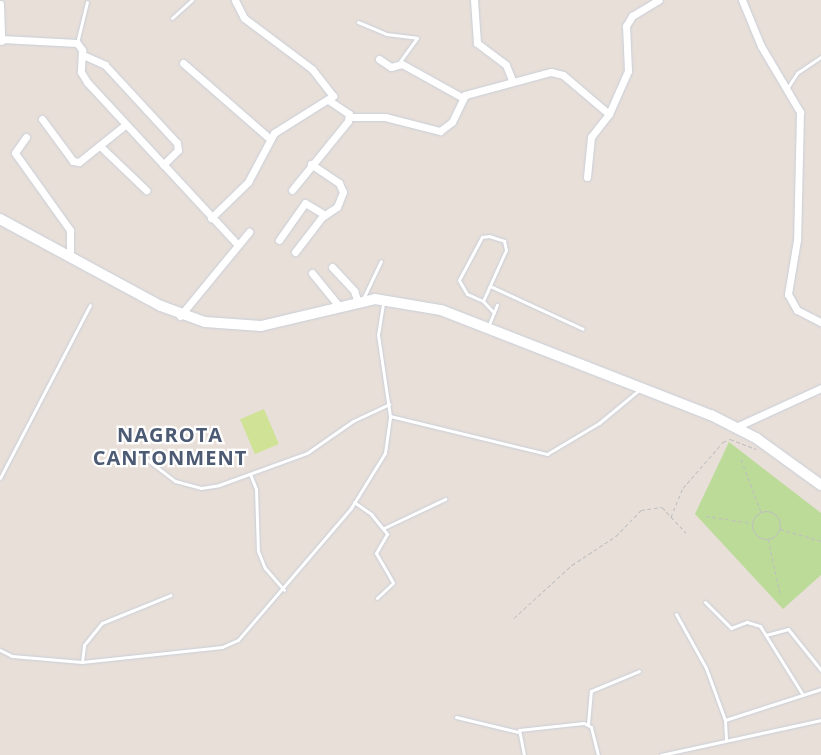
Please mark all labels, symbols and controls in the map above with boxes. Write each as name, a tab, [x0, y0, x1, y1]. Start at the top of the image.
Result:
district label: NAGROTA CANTONMENT	[92, 423, 248, 470]

